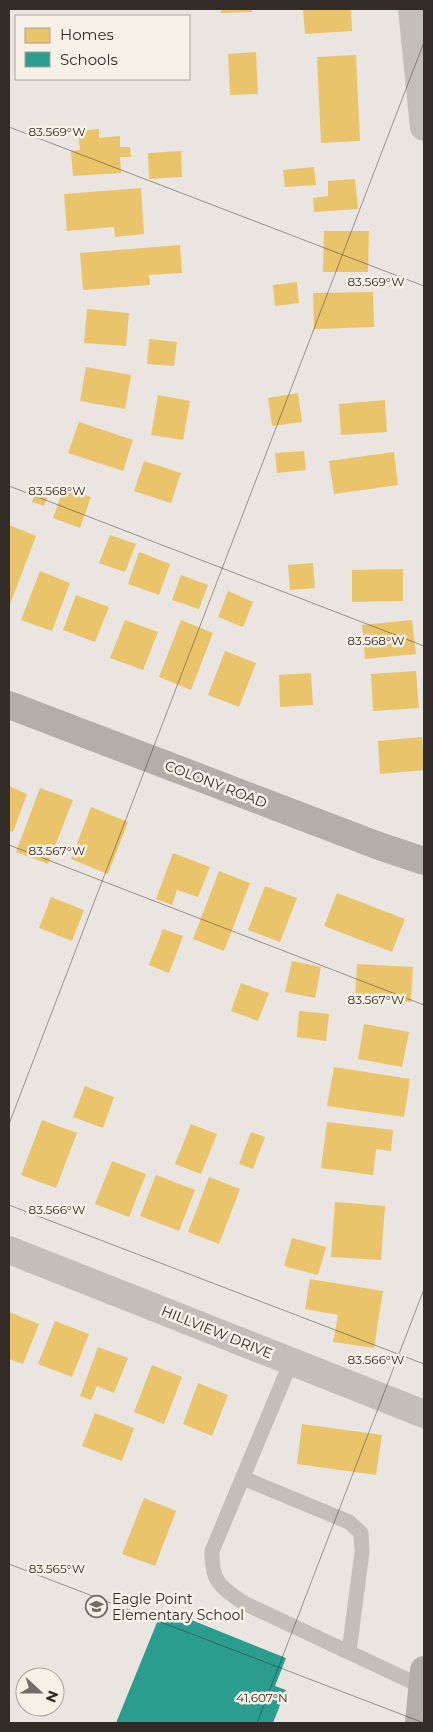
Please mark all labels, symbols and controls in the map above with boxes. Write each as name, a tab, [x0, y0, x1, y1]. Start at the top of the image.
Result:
legend	[15, 15, 190, 80]
text: Homes	[60, 25, 114, 44]
text: Schools	[60, 50, 118, 69]
text: 83.569°W	[28, 124, 86, 139]
text: 83.569°W	[347, 274, 405, 289]
text: 83.568°W	[28, 483, 86, 498]
text: 83.568°W	[347, 633, 405, 648]
street label: COLONY ROAD	[162, 756, 270, 812]
text: 83.567°W	[29, 843, 85, 858]
text: 83.567°W	[348, 992, 404, 1007]
text: 83.566°W	[29, 1202, 85, 1217]
street label: HILLVIEW DRIVE	[159, 1302, 275, 1362]
text: 83.566°W	[348, 1352, 404, 1367]
text: 83.565°W	[29, 1561, 85, 1576]
place label: Eagle Point Elementary School	[112, 1590, 244, 1624]
school or university icon: Eagle Point Elementary School	[84, 1595, 108, 1619]
north arrow	[15, 1667, 65, 1717]
text: N	[42, 1688, 63, 1705]
text: 41.607°N	[236, 1690, 288, 1705]

